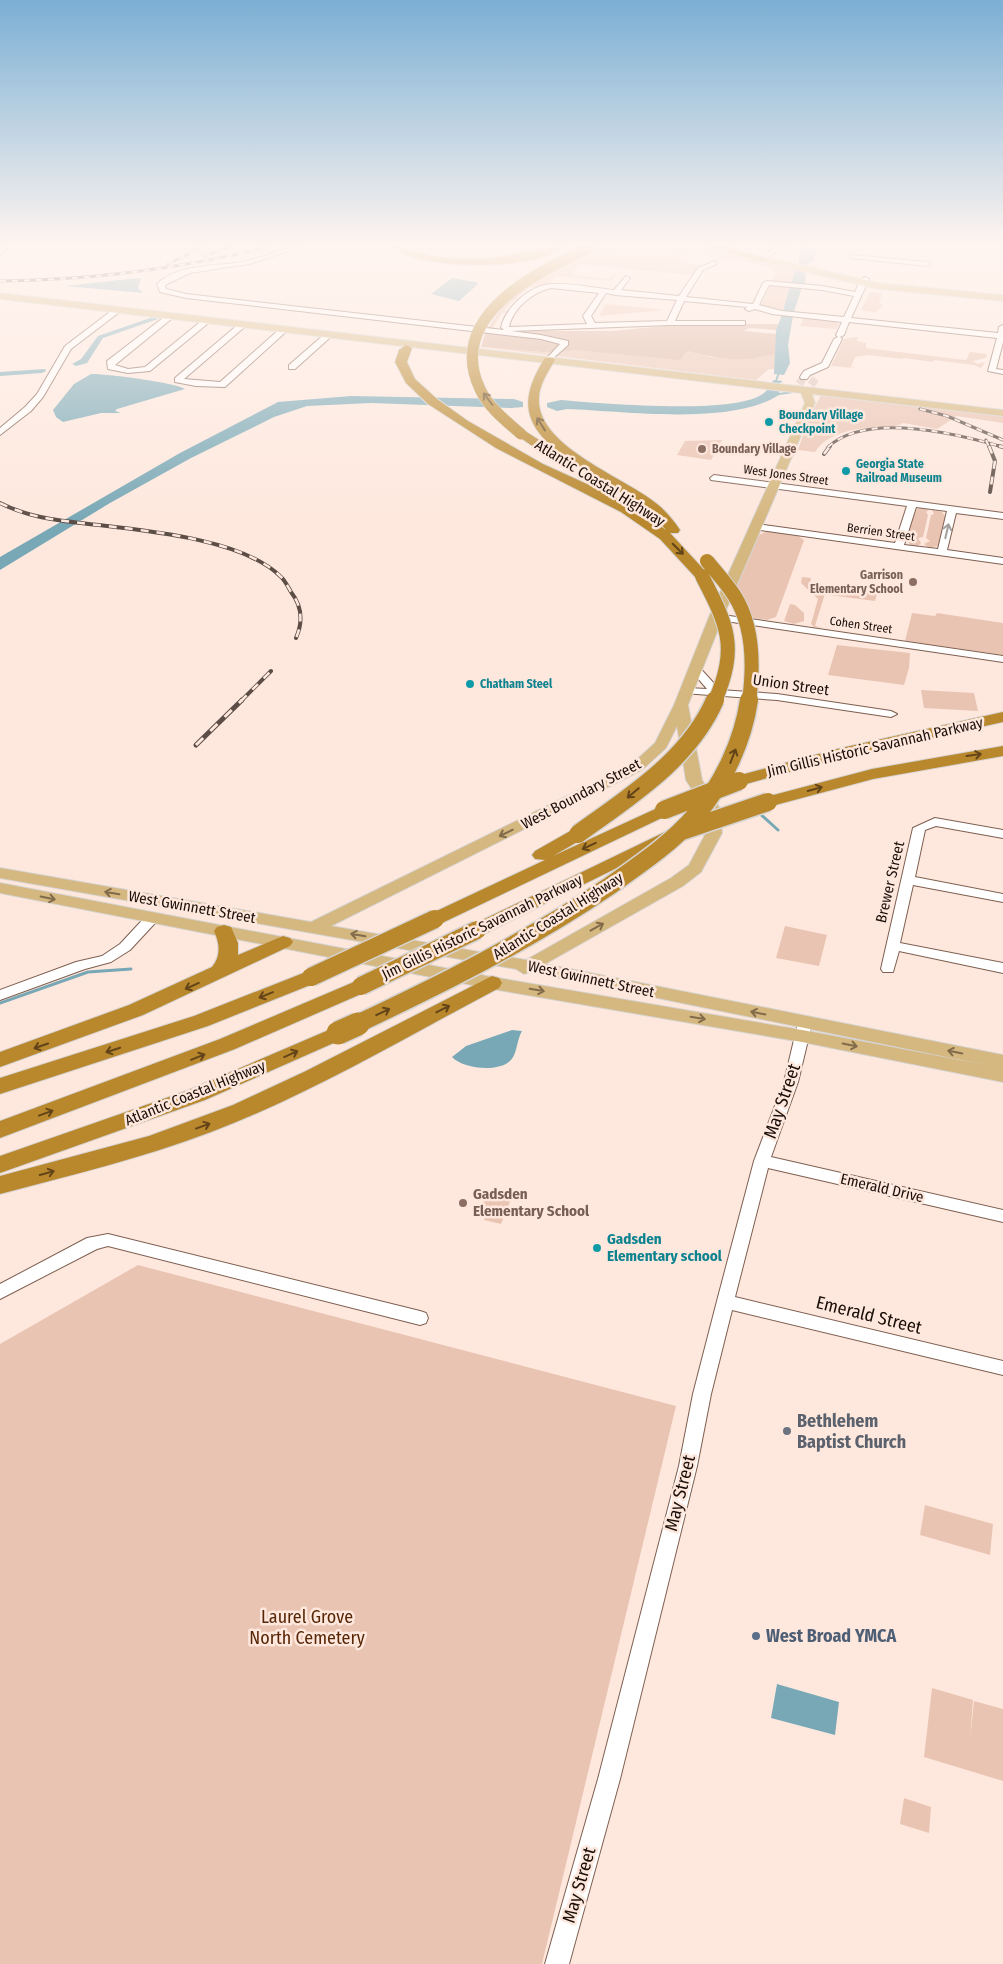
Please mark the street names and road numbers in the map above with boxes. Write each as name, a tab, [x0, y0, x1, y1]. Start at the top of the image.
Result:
street label: Atlantic Coastal Highway	[532, 436, 669, 531]
street label: West Jones Street	[742, 462, 830, 488]
street label: Berrien Street	[846, 520, 916, 544]
street label: Cohen Street	[829, 614, 893, 636]
street label: Union Street	[752, 671, 830, 699]
street label: Jim Gillis Historic Savannah Parkway	[765, 713, 985, 781]
street label: West Boundary Street	[518, 755, 644, 833]
street label: Brewer Street	[872, 839, 908, 925]
street label: Atlantic Coastal Highway	[490, 868, 627, 963]
street label: Jim Gillis Historic Savannah Parkway	[379, 870, 585, 983]
street label: West Gwinnett Street	[127, 887, 257, 927]
street label: West Gwinnett Street	[526, 957, 656, 1001]
street label: Atlantic Coastal Highway	[122, 1056, 268, 1129]
street label: May Street	[759, 1061, 805, 1141]
street label: Emerald Drive	[839, 1170, 925, 1206]
street label: Emerald Street	[814, 1291, 924, 1339]
street label: May Street	[660, 1452, 700, 1533]
street label: May Street	[558, 1844, 600, 1925]

